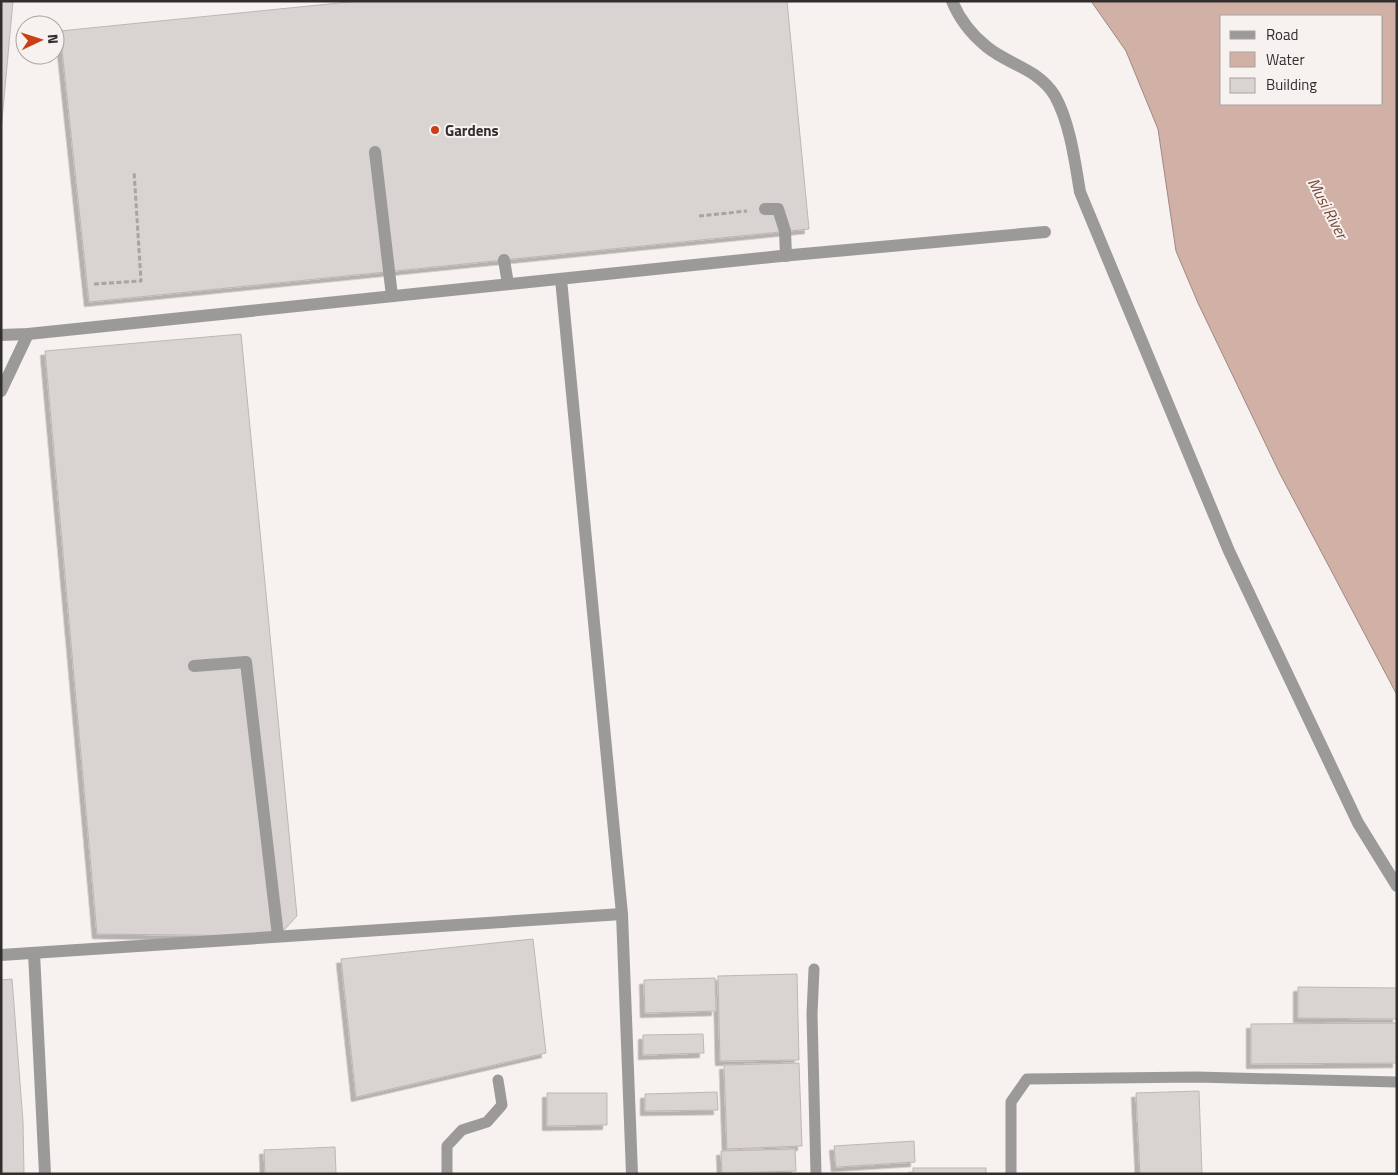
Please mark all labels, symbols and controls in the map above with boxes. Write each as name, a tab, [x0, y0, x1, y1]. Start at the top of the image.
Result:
north arrow	[15, 15, 65, 65]
legend	[1220, 15, 1383, 105]
text: Road	[1266, 23, 1298, 46]
text: N	[43, 33, 64, 45]
text: Water	[1266, 48, 1305, 71]
text: Building	[1266, 73, 1317, 96]
place label: Gardens	[445, 119, 499, 142]
marker: Gardens	[429, 124, 441, 136]
water label: Musi River	[1302, 173, 1355, 244]

